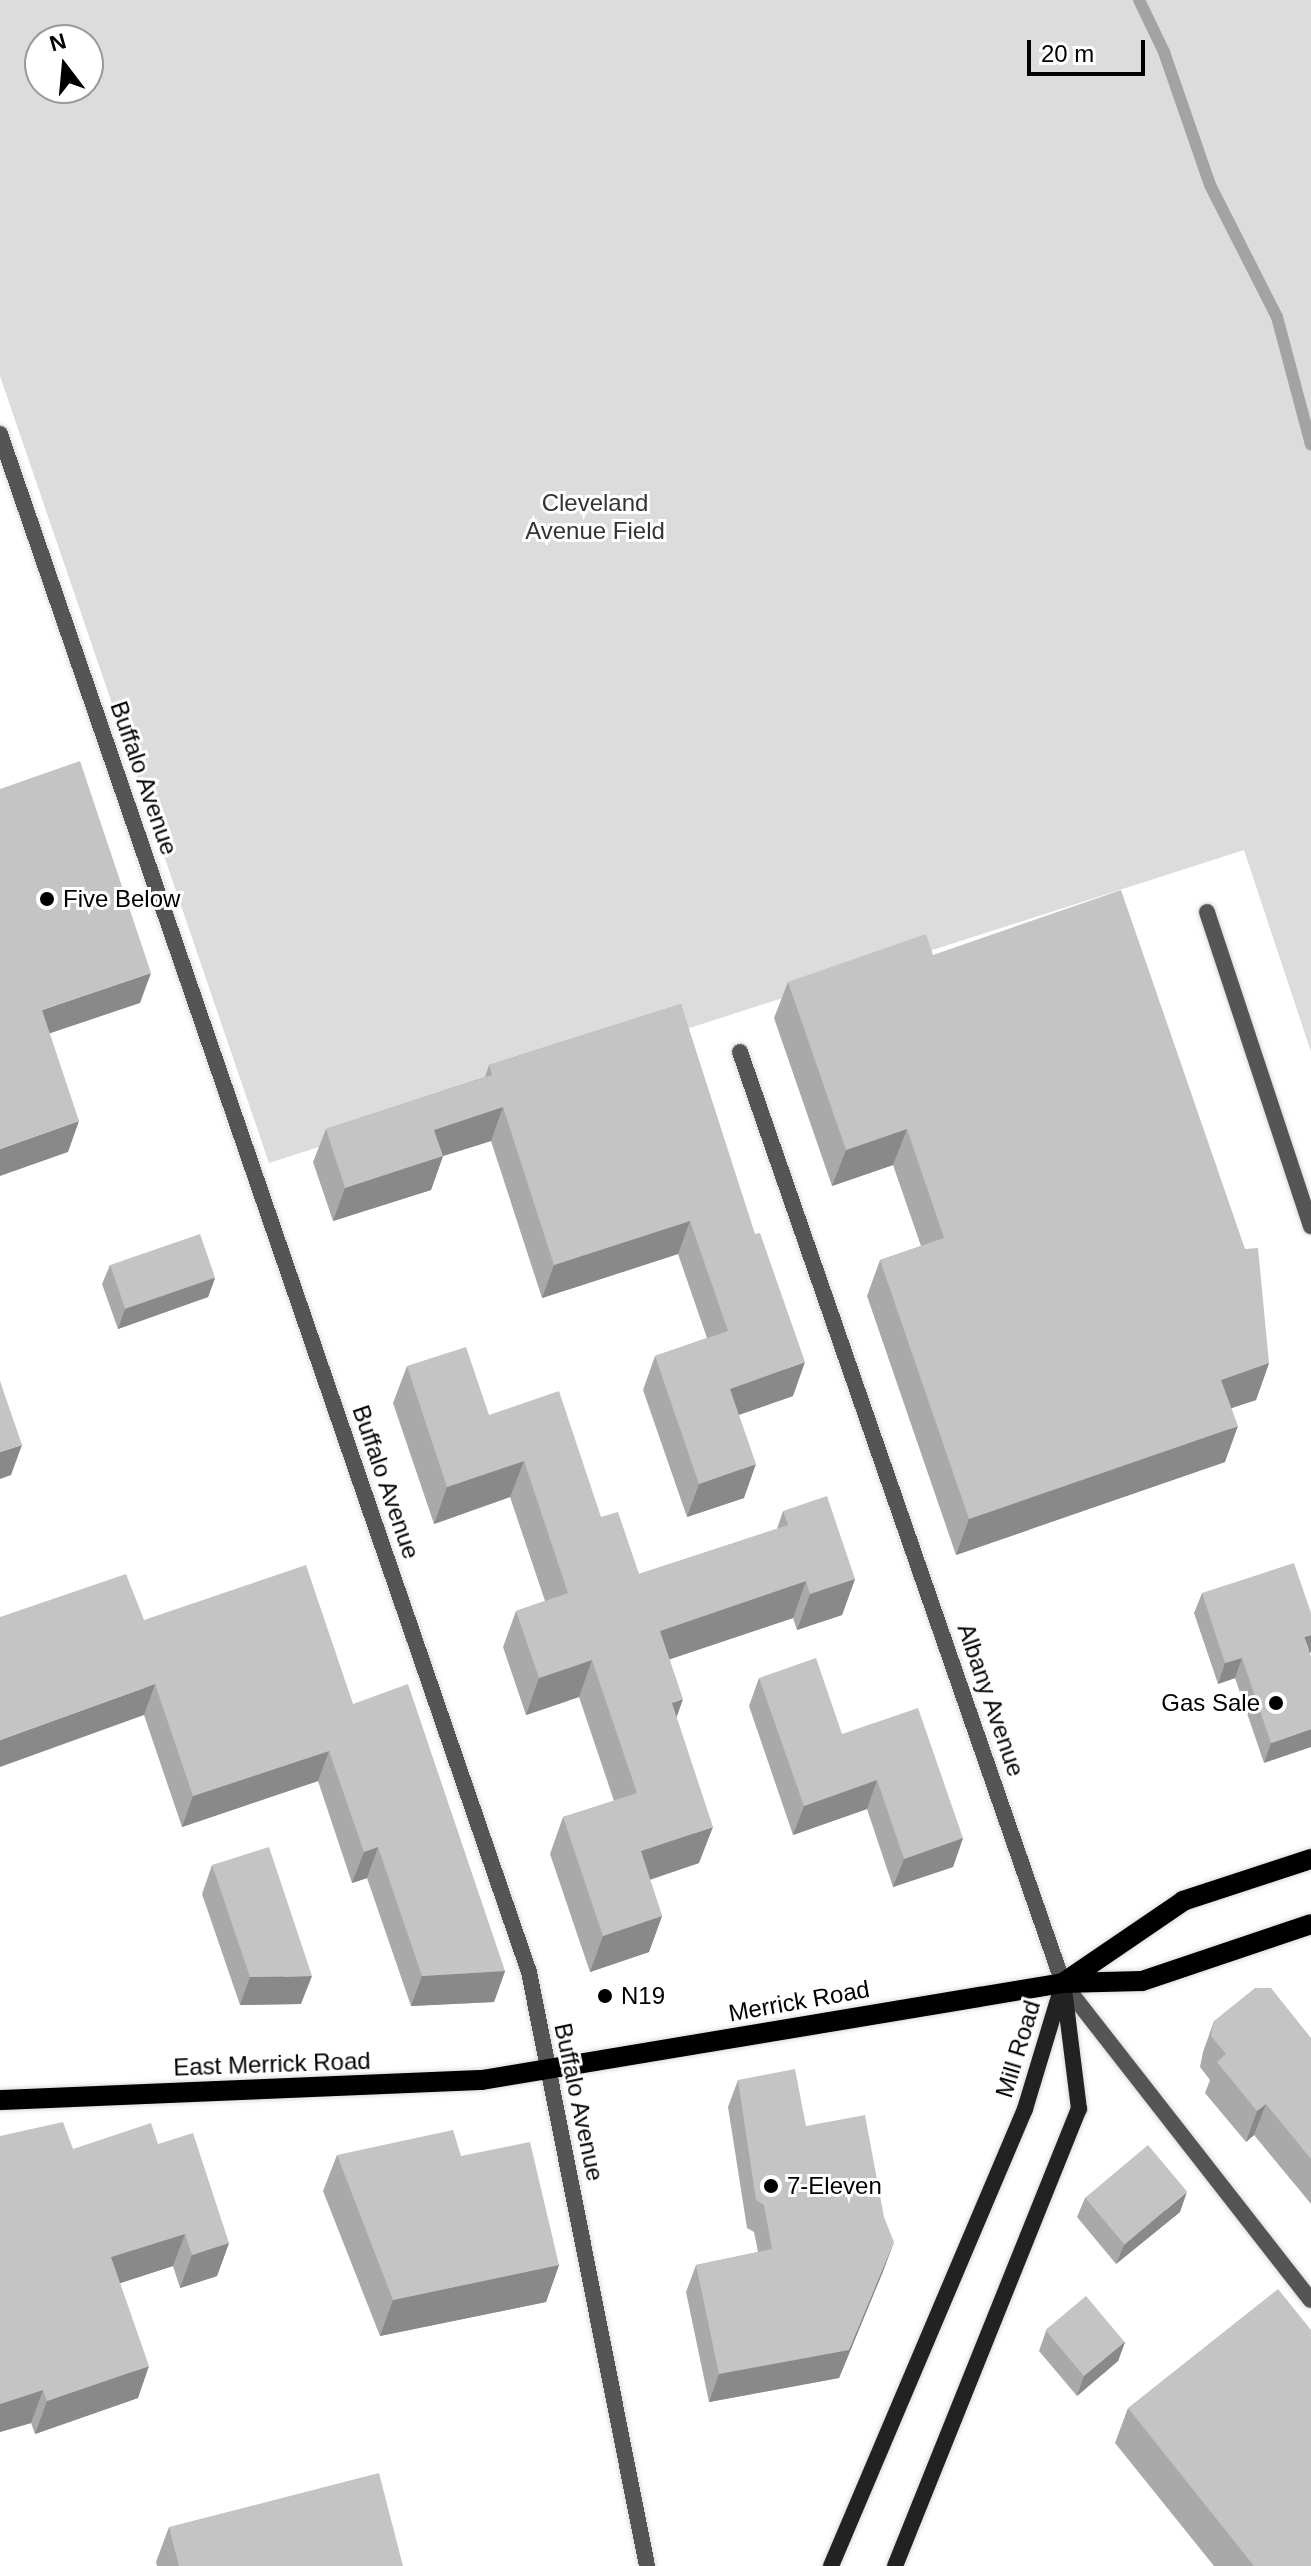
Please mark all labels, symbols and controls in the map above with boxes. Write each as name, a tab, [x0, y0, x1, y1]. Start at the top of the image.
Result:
north arrow	[24, 24, 104, 104]
scale bar	[1031, 24, 1149, 74]
text: N	[47, 28, 69, 57]
text: 20 m	[1041, 40, 1094, 67]
park label: Cleveland Avenue Field	[525, 489, 665, 545]
street label: Buffalo Avenue	[104, 697, 184, 859]
place label: Five Below	[63, 885, 180, 913]
marker: Five Below	[38, 890, 56, 908]
street label: Buffalo Avenue	[346, 1401, 426, 1563]
street label: Albany Avenue	[951, 1619, 1031, 1781]
place label: Gas Sale	[1161, 1689, 1260, 1717]
marker: Gas Sale	[1267, 1694, 1285, 1712]
street label: Merrick Road	[726, 1974, 872, 2028]
place label: N19	[621, 1982, 665, 2010]
marker: N19	[596, 1987, 614, 2005]
street label: Mill Road	[990, 1997, 1046, 2101]
street label: Buffalo Avenue	[548, 2020, 610, 2184]
street label: East Merrick Road	[173, 2046, 371, 2082]
place label: 7-Eleven	[787, 2172, 882, 2200]
marker: 7-Eleven	[762, 2177, 780, 2195]

